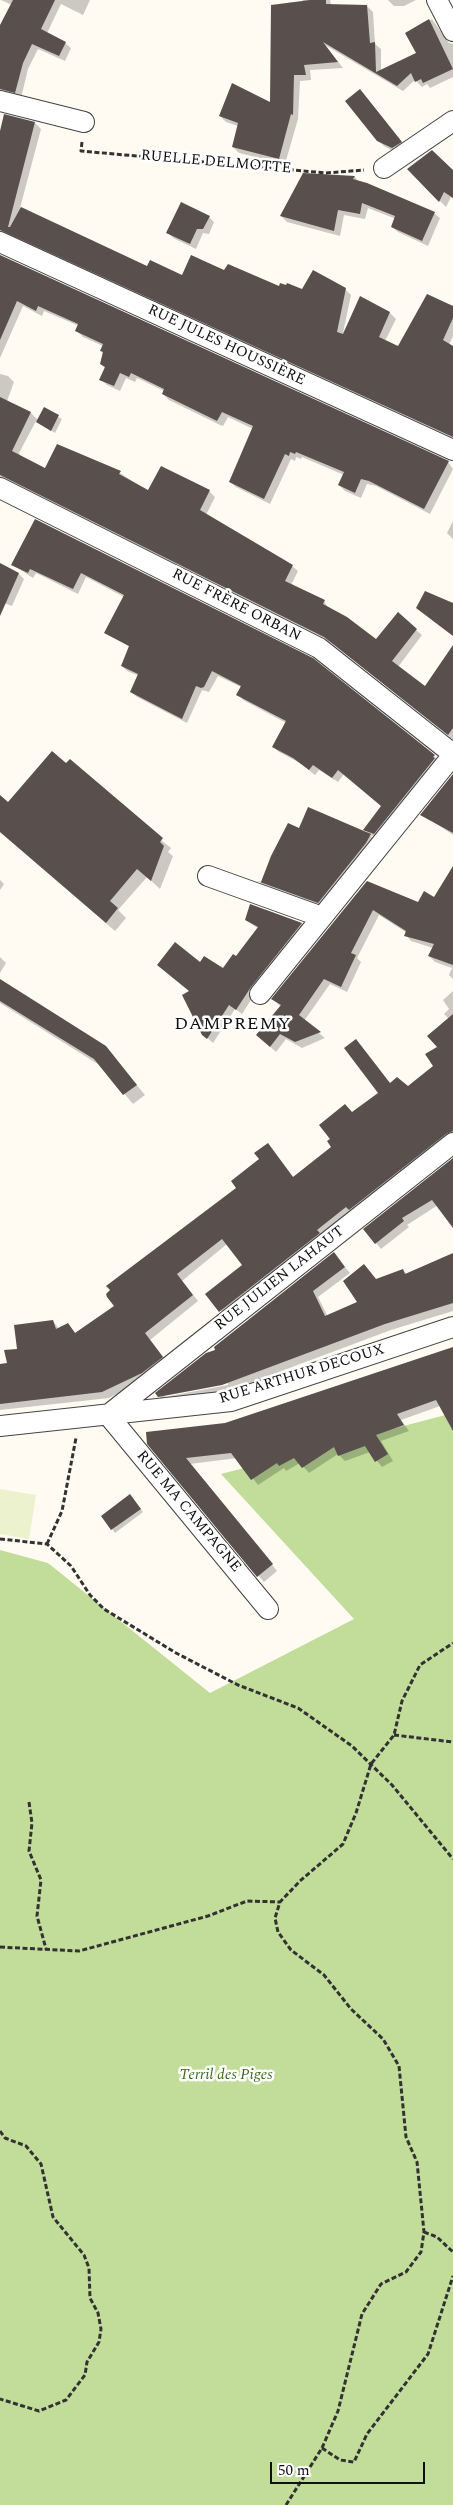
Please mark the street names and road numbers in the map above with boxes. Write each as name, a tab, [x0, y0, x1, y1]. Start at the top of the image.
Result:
street label: RUELLE DELMOTTE	[140, 147, 292, 179]
street label: RUE JULES HOUSSIÈRE	[144, 302, 308, 390]
street label: RUE FRÈRE ORBAN	[168, 566, 304, 646]
street label: RUE JULIEN LAHAUT	[212, 1223, 348, 1335]
street label: RUE ARTHUR DECOUX	[217, 1341, 387, 1409]
street label: RUE MA CAMPAGNE	[132, 1448, 244, 1576]

